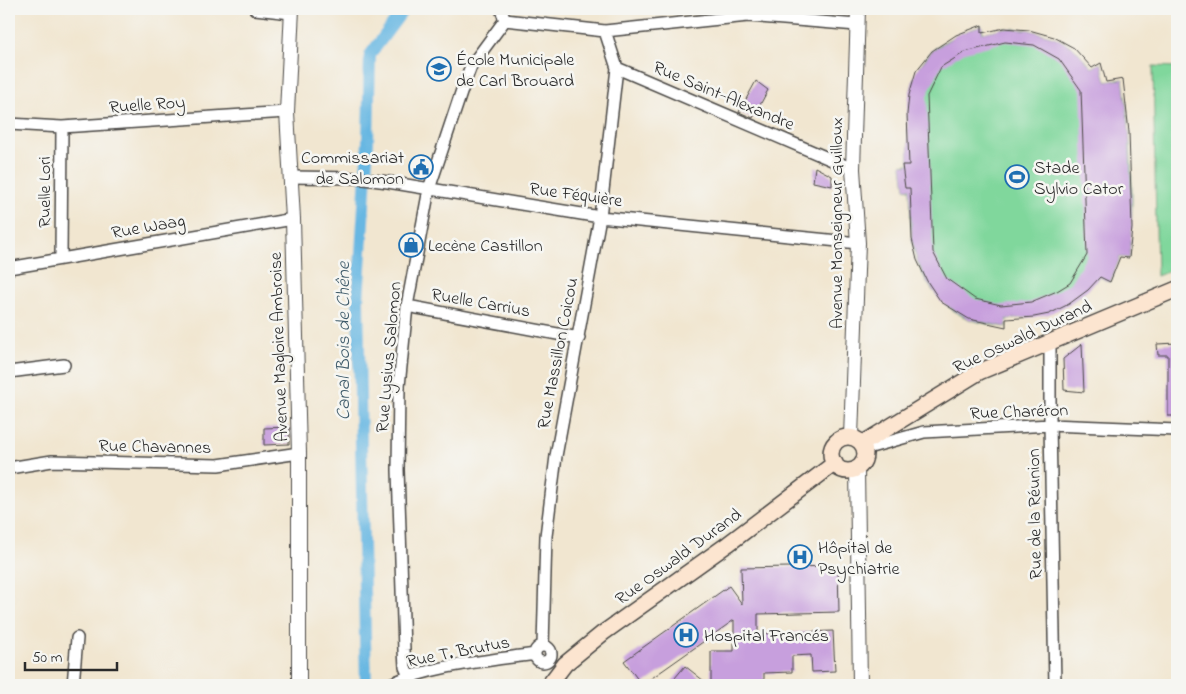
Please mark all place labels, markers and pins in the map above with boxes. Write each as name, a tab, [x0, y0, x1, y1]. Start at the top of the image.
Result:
place label: École Municipale de Carl Brouard	[456, 48, 575, 95]
school or university icon: École Municipale de Carl Brouard	[426, 56, 452, 82]
place label: Commissariat de Salomon	[301, 146, 404, 193]
public building icon: Commissariat de Salomon	[408, 154, 434, 180]
place label: Stade Sylvio Cator	[1034, 156, 1124, 203]
sports icon: Stade Sylvio Cator	[1004, 164, 1030, 190]
shop icon: Lecène Castillon	[398, 232, 424, 258]
place label: Lecène Castillon	[428, 234, 543, 260]
place label: Hôpital de Psychiatrie	[818, 536, 900, 583]
hospital icon: Hôpital de Psychiatrie	[787, 544, 813, 570]
hospital icon: Hospital Francés	[673, 622, 699, 648]
place label: Hospital Francés	[704, 624, 829, 650]

